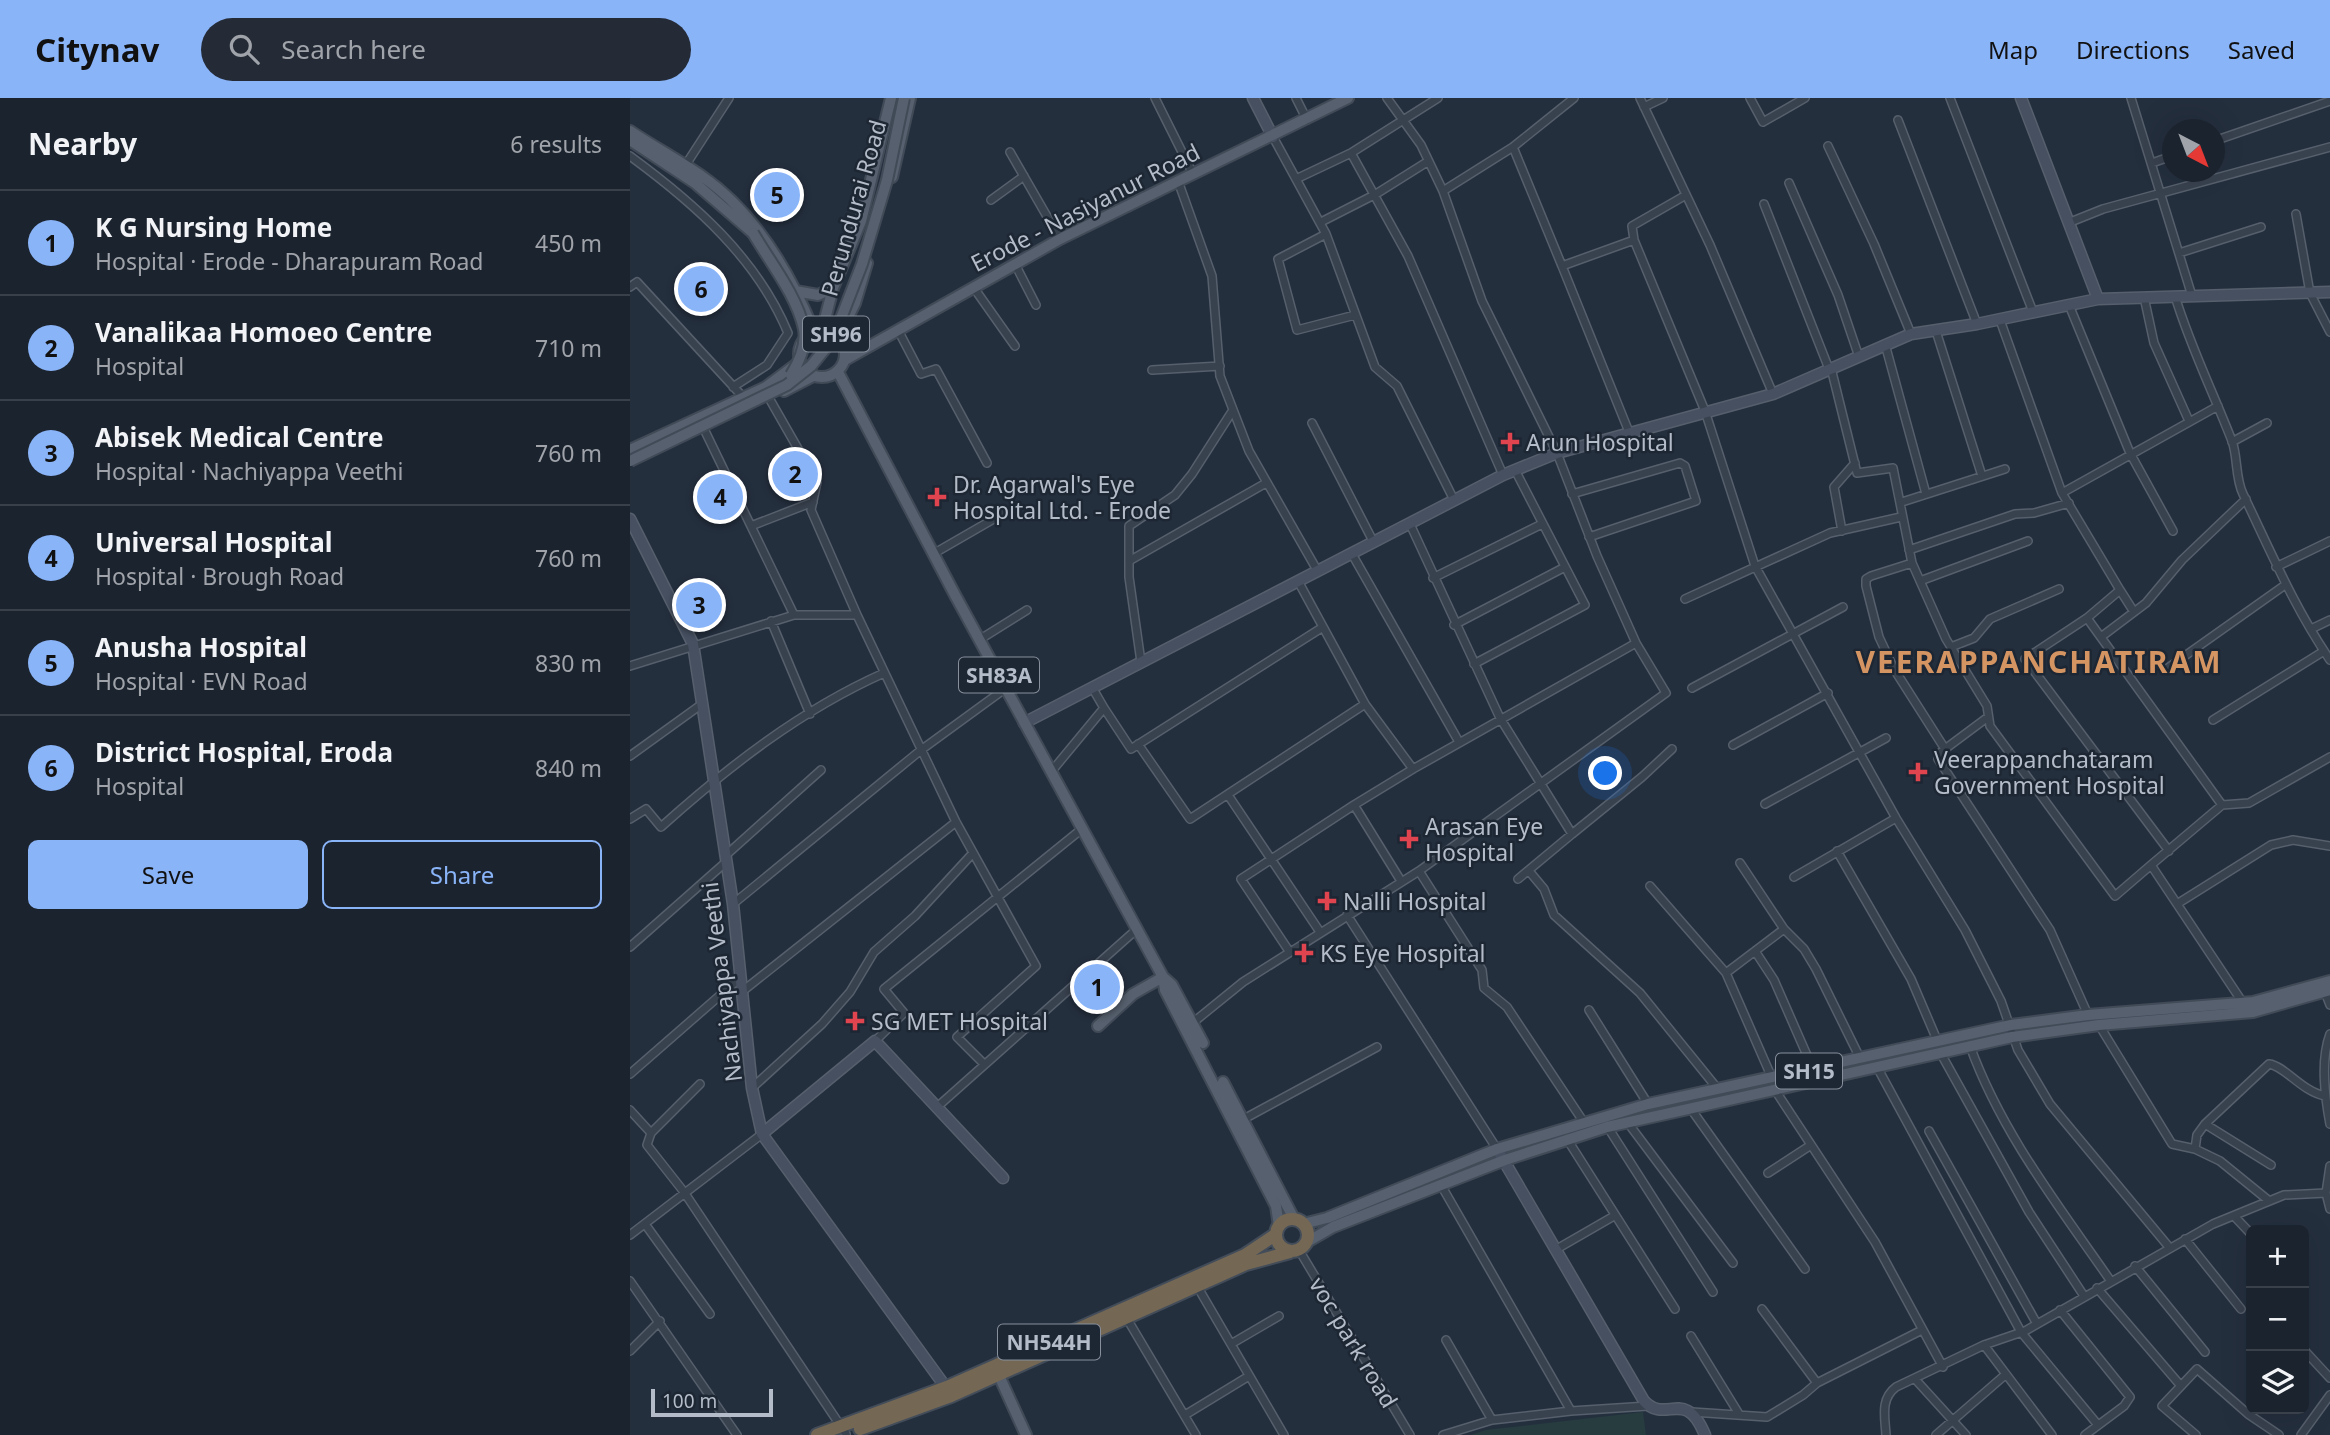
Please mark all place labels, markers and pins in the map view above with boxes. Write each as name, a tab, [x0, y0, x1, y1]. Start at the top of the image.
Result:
pin: 5	[754, 169, 800, 221]
pin: 6	[678, 263, 724, 315]
place label: Arun Hospital	[1526, 426, 1674, 458]
marker: Arun Hospital	[1500, 432, 1520, 452]
pin: 2	[772, 448, 818, 500]
place label: Dr. Agarwal's Eye Hospital Ltd. - Erode	[953, 468, 1171, 526]
pin: 4	[697, 471, 743, 523]
marker: Dr. Agarwal's Eye Hospital Ltd. - Erode	[927, 487, 947, 507]
pin: 3	[676, 579, 722, 631]
place label: Veerappanchataram Government Hospital	[1934, 743, 2165, 801]
marker: Veerappanchataram Government Hospital	[1908, 762, 1928, 782]
place label: Arasan Eye Hospital	[1425, 810, 1543, 868]
marker: Arasan Eye Hospital	[1399, 829, 1419, 849]
place label: Nalli Hospital	[1343, 885, 1486, 917]
marker: Nalli Hospital	[1317, 891, 1337, 911]
place label: KS Eye Hospital	[1320, 937, 1486, 969]
marker: KS Eye Hospital	[1294, 943, 1314, 963]
pin: 1	[1074, 961, 1120, 1013]
place label: SG MET Hospital	[871, 1005, 1048, 1037]
marker: SG MET Hospital	[845, 1011, 865, 1031]

